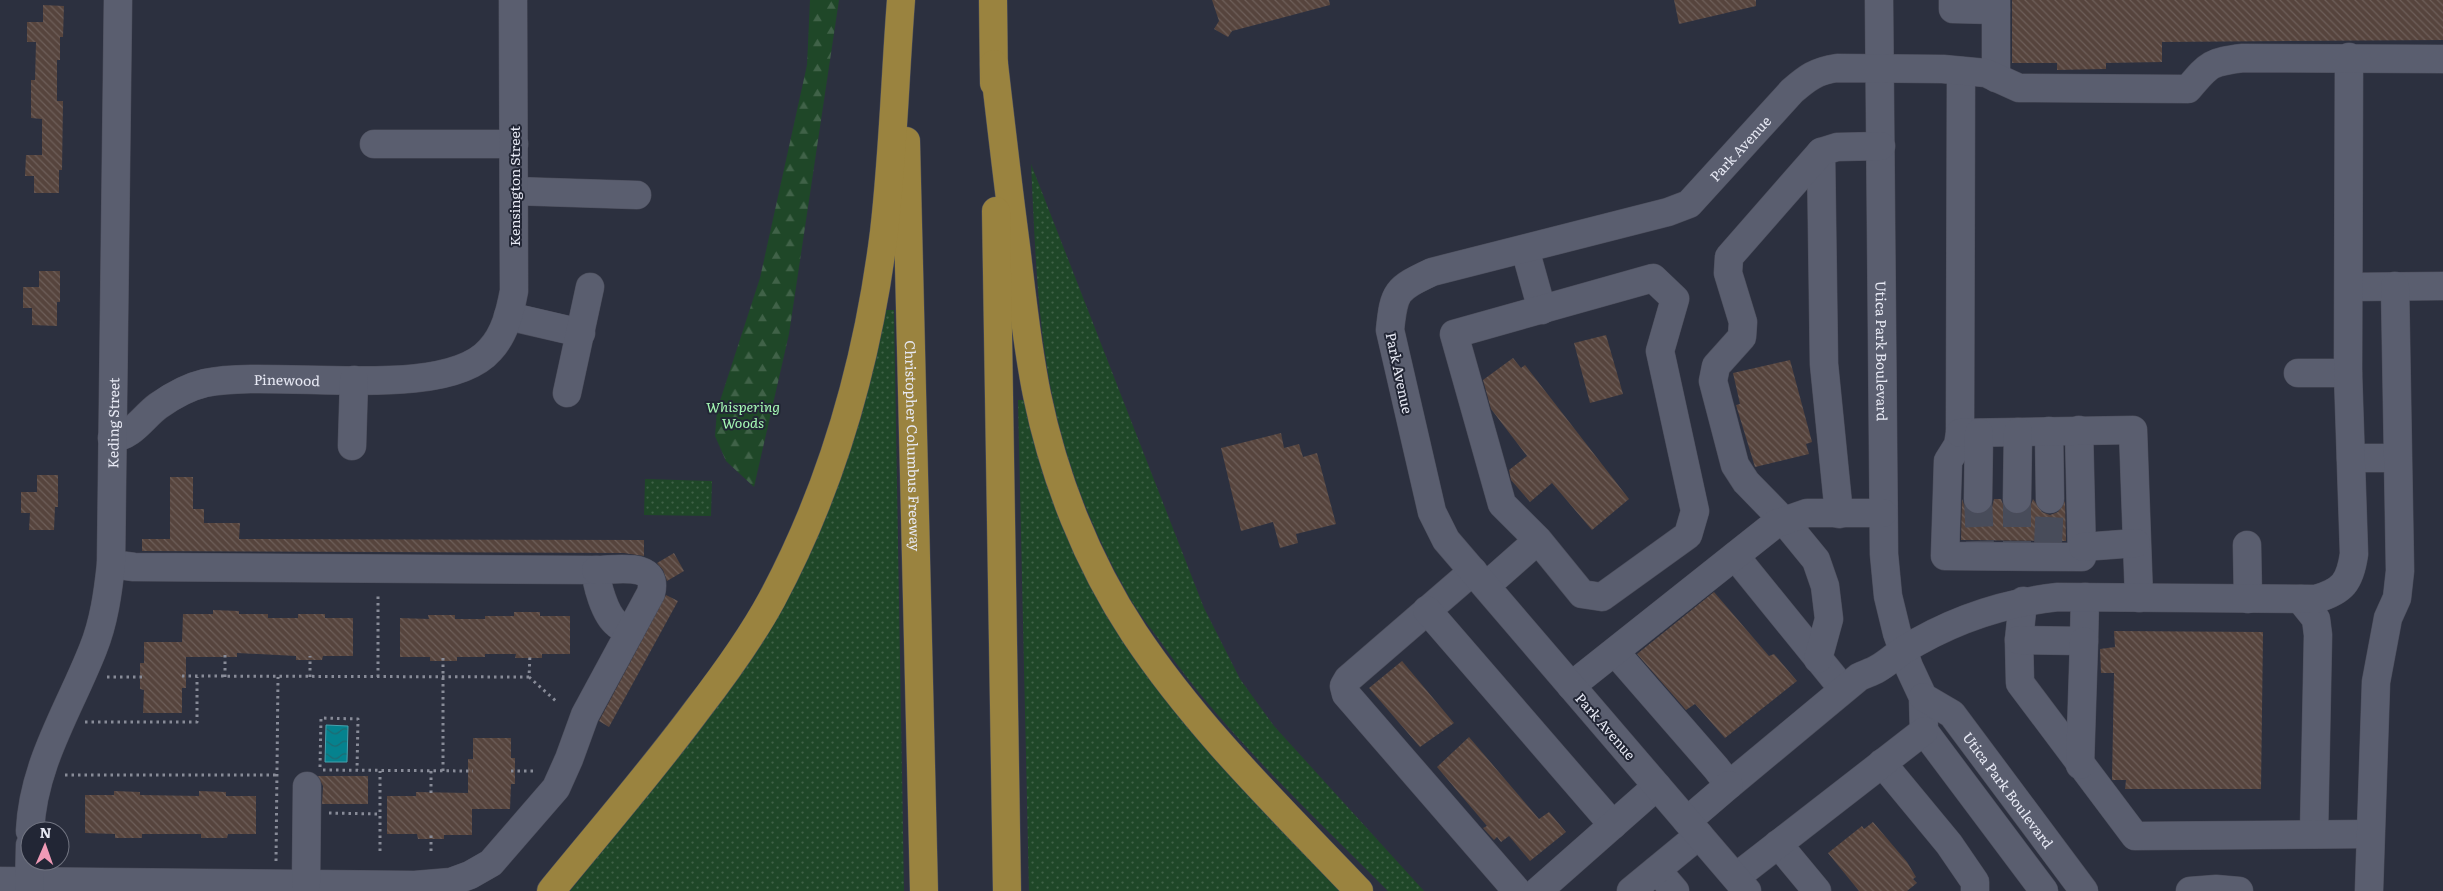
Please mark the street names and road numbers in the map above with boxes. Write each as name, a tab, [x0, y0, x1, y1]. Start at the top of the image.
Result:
street label: Park Avenue	[1705, 111, 1775, 186]
street label: Kensington Street	[504, 125, 524, 246]
street label: Utica Park Boulevard	[1872, 281, 1893, 422]
street label: Park Avenue	[1382, 330, 1418, 416]
street label: Christopher Columbus Freeway	[901, 340, 926, 553]
street label: Pinewood	[254, 369, 321, 390]
street label: Keding Street	[102, 377, 123, 468]
street label: Park Avenue	[1571, 688, 1641, 764]
street label: Utica Park Boulevard	[1958, 727, 2059, 852]

